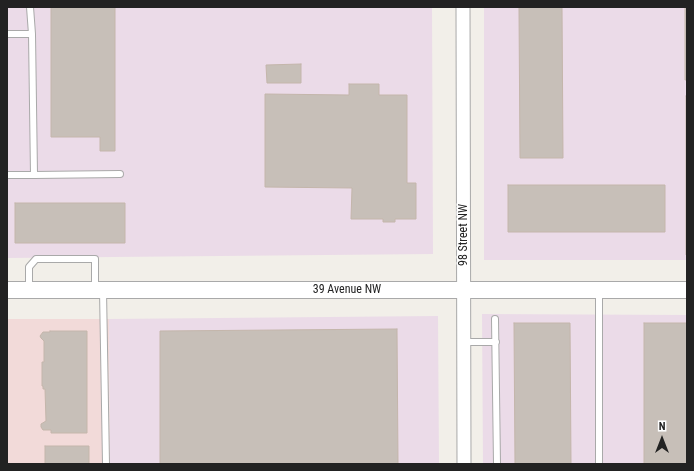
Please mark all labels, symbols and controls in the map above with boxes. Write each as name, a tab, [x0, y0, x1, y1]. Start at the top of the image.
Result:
street label: 98 Street NW	[457, 204, 471, 266]
street label: 39 Avenue NW	[313, 283, 381, 297]
north arrow	[642, 419, 682, 459]
text: N	[659, 420, 665, 433]

